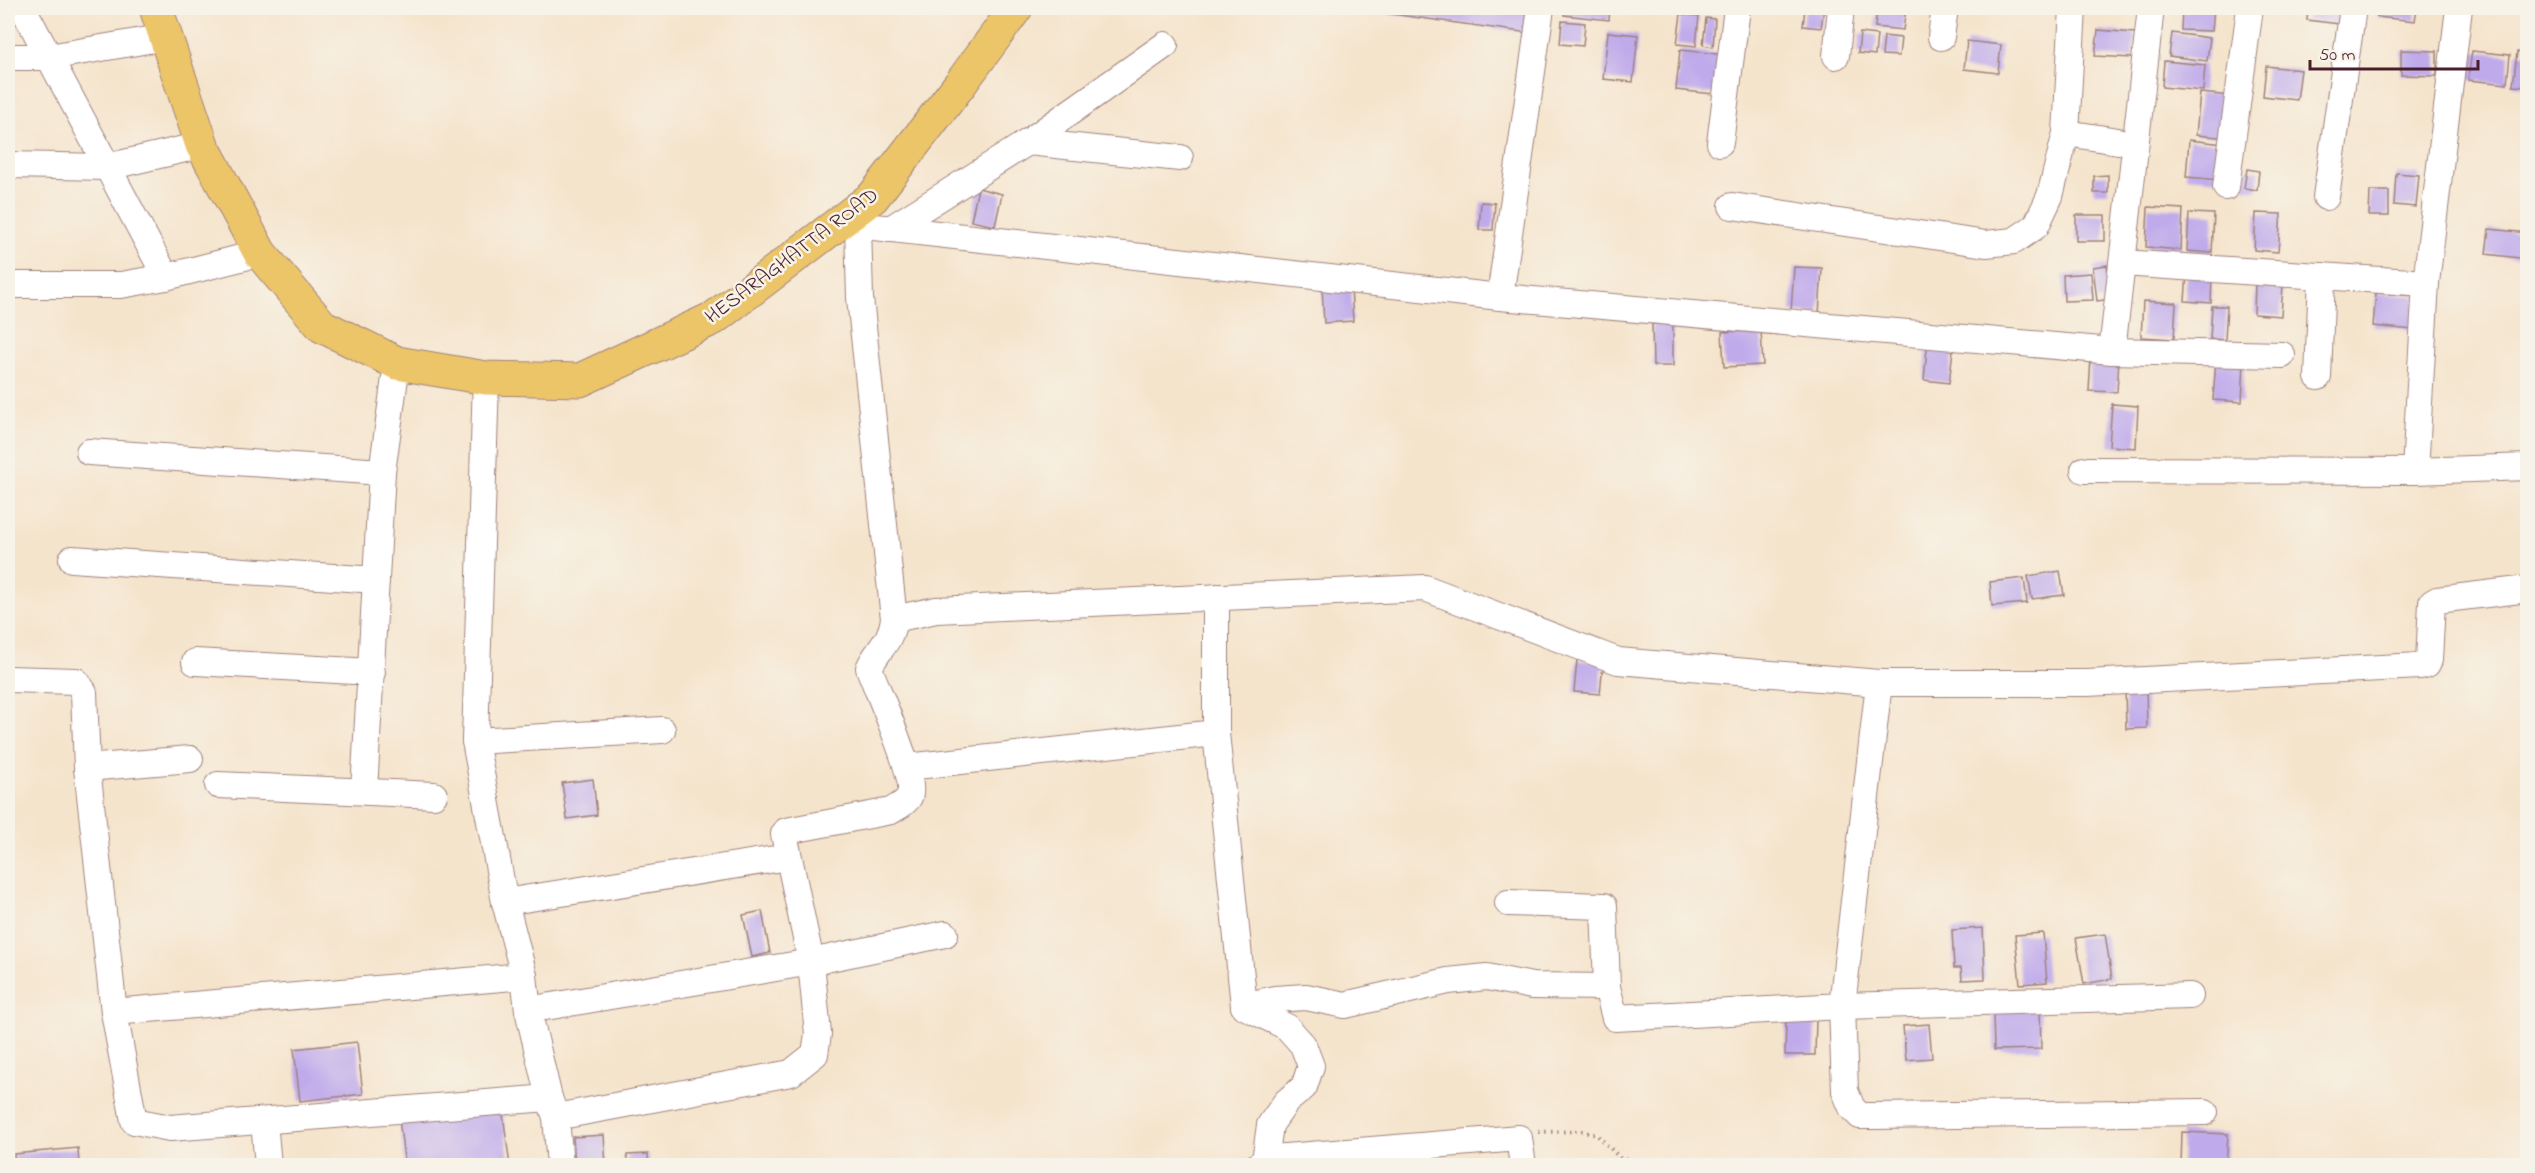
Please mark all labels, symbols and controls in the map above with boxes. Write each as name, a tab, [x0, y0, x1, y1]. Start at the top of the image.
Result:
scale bar	[2310, 33, 2478, 71]
text: 50 m	[2319, 43, 2356, 69]
street label: HESARAGHATTA ROAD	[699, 181, 885, 332]

